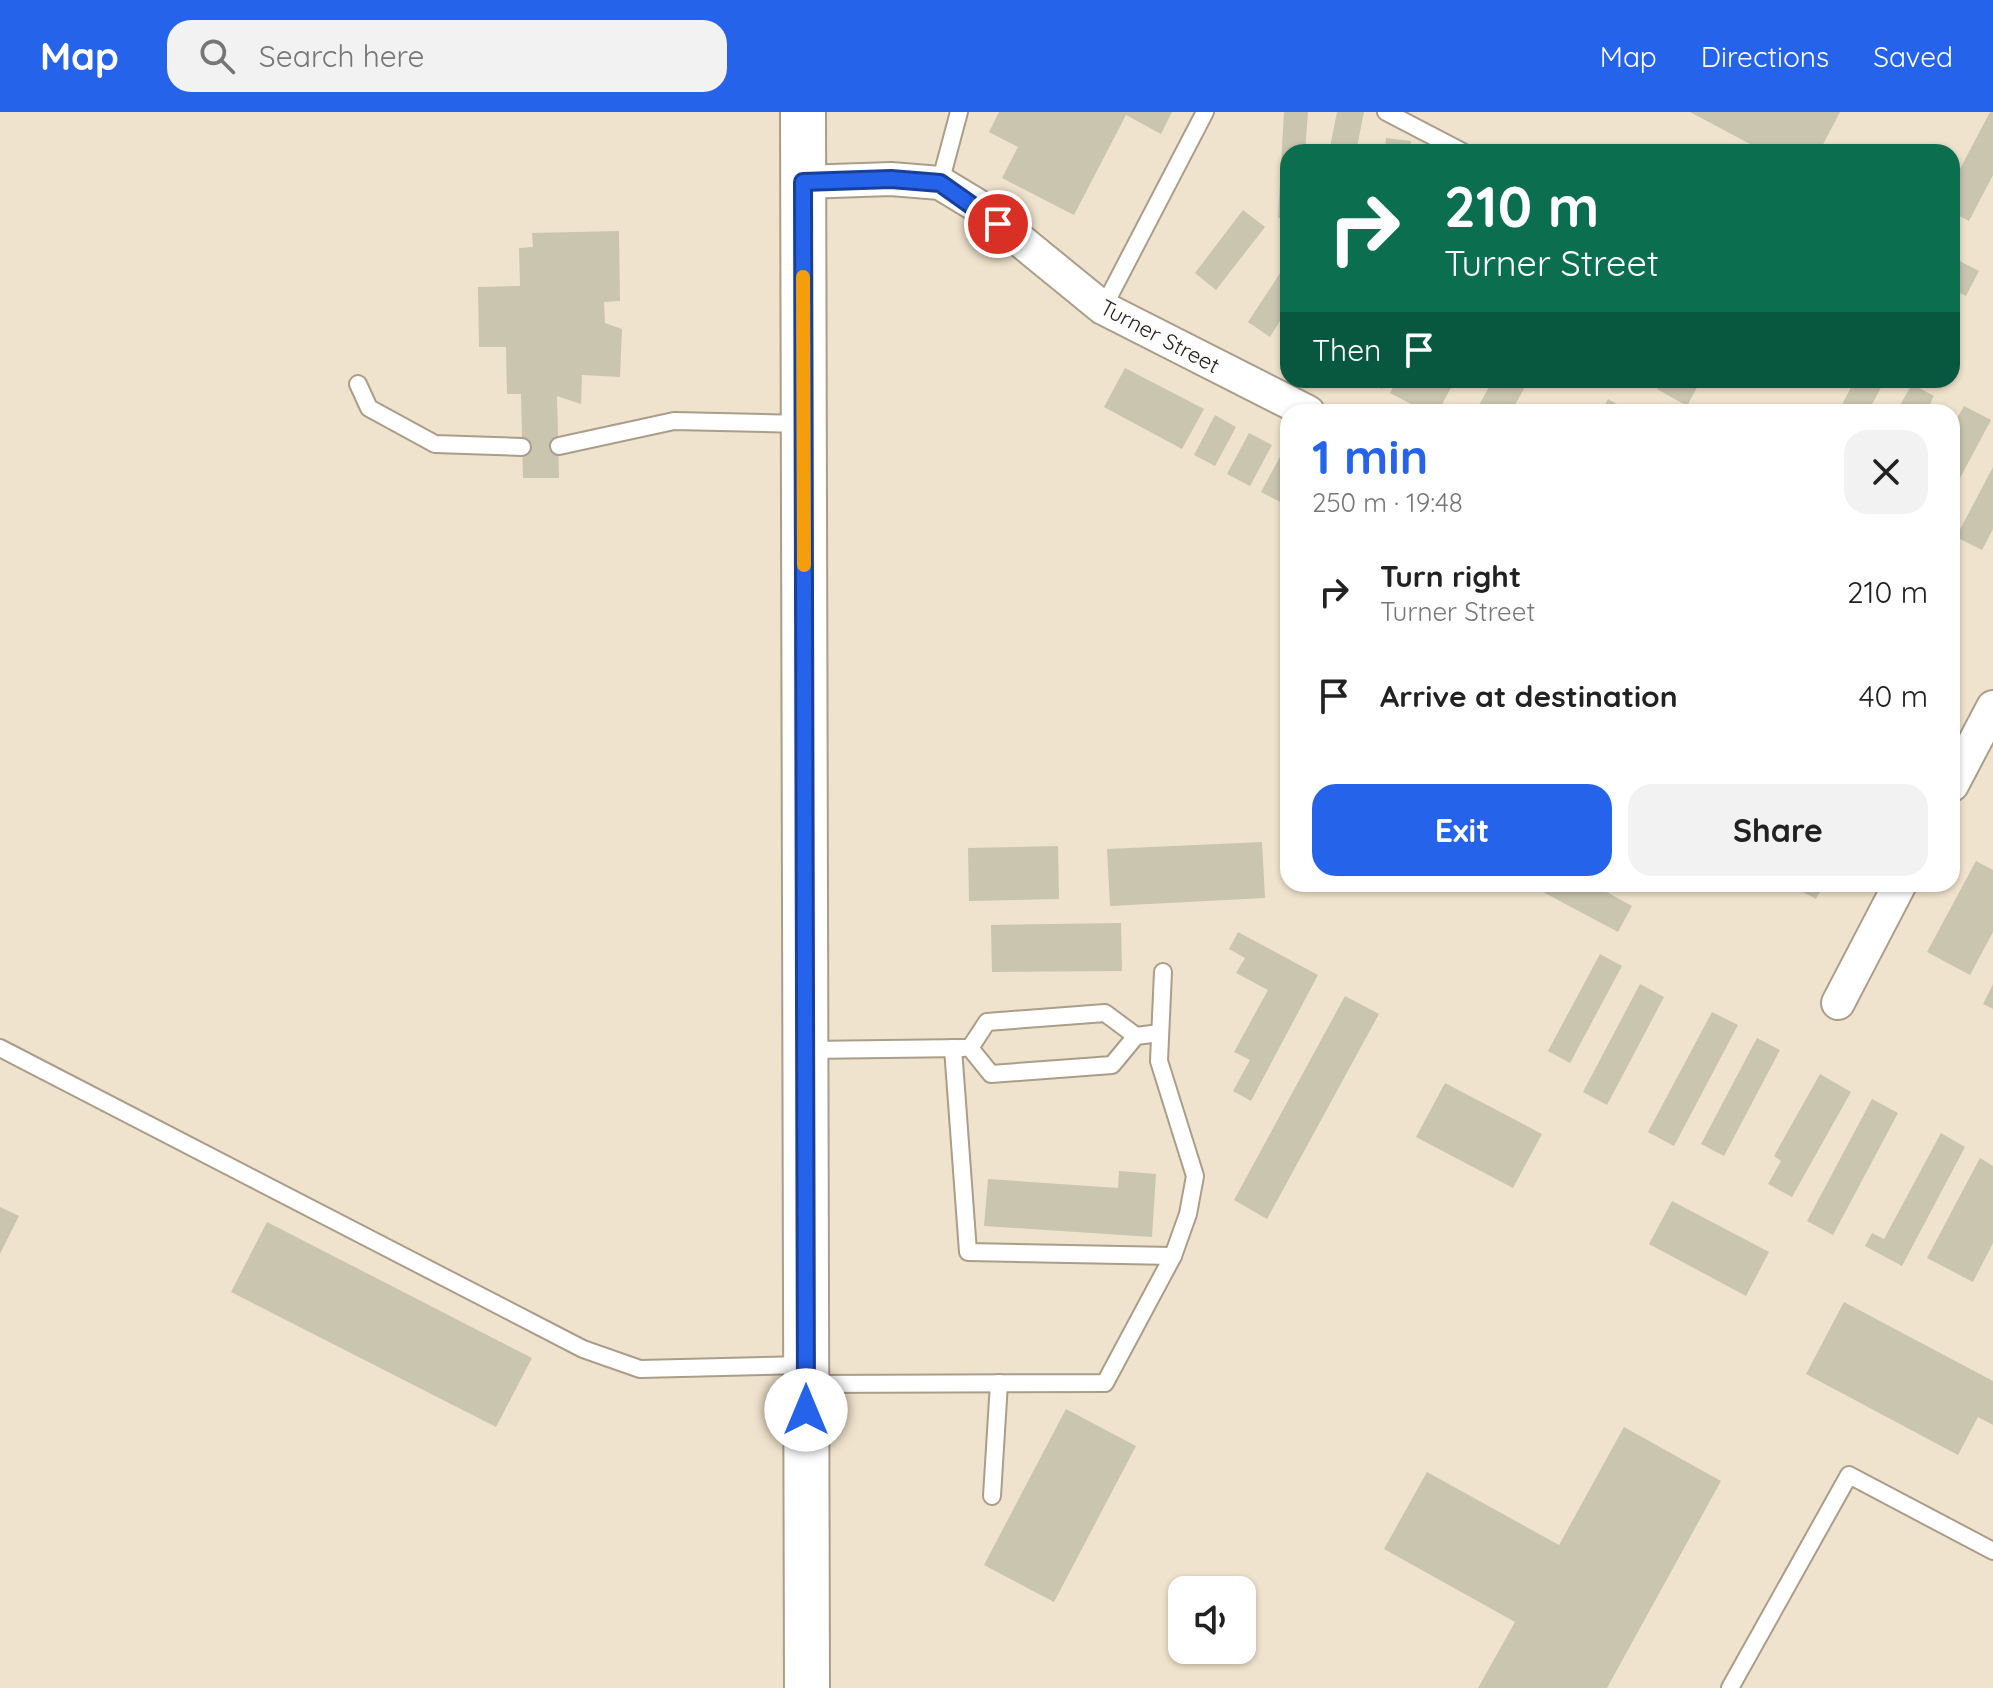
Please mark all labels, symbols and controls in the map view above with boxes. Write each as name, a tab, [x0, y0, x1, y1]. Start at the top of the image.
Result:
search box	[167, 20, 727, 92]
text: Map	[40, 32, 119, 80]
icon: search	[195, 34, 239, 78]
text: Search here	[259, 37, 424, 75]
text: Map	[1600, 39, 1657, 74]
text: Directions	[1701, 39, 1829, 74]
text: Saved	[1873, 39, 1953, 74]
text: 210 m	[1444, 171, 1599, 241]
icon: right	[1312, 176, 1416, 280]
pin	[964, 190, 1032, 258]
icon: arrive	[976, 202, 1020, 246]
text: Turner Street	[1444, 240, 1659, 285]
street label: Turner Street	[1095, 293, 1225, 379]
icon: arrive	[1397, 328, 1441, 372]
text: Then	[1312, 331, 1381, 369]
text: 1 min	[1312, 426, 1428, 486]
button: close	[1844, 430, 1928, 514]
text: 250 m · 19:48	[1312, 486, 1463, 519]
text: Turn right	[1380, 557, 1521, 595]
icon: right	[1312, 570, 1356, 614]
text: 210 m	[1847, 573, 1928, 611]
text: Turner Street	[1380, 595, 1535, 628]
icon: arrive	[1312, 674, 1356, 718]
text: Arrive at destination	[1380, 677, 1678, 715]
text: 40 m	[1859, 677, 1928, 715]
button: Exit	[1312, 784, 1612, 876]
button: Share	[1628, 784, 1928, 876]
position arrow	[764, 1368, 848, 1452]
map controls	[1168, 1576, 1256, 1664]
button: sound	[1168, 1576, 1256, 1664]

